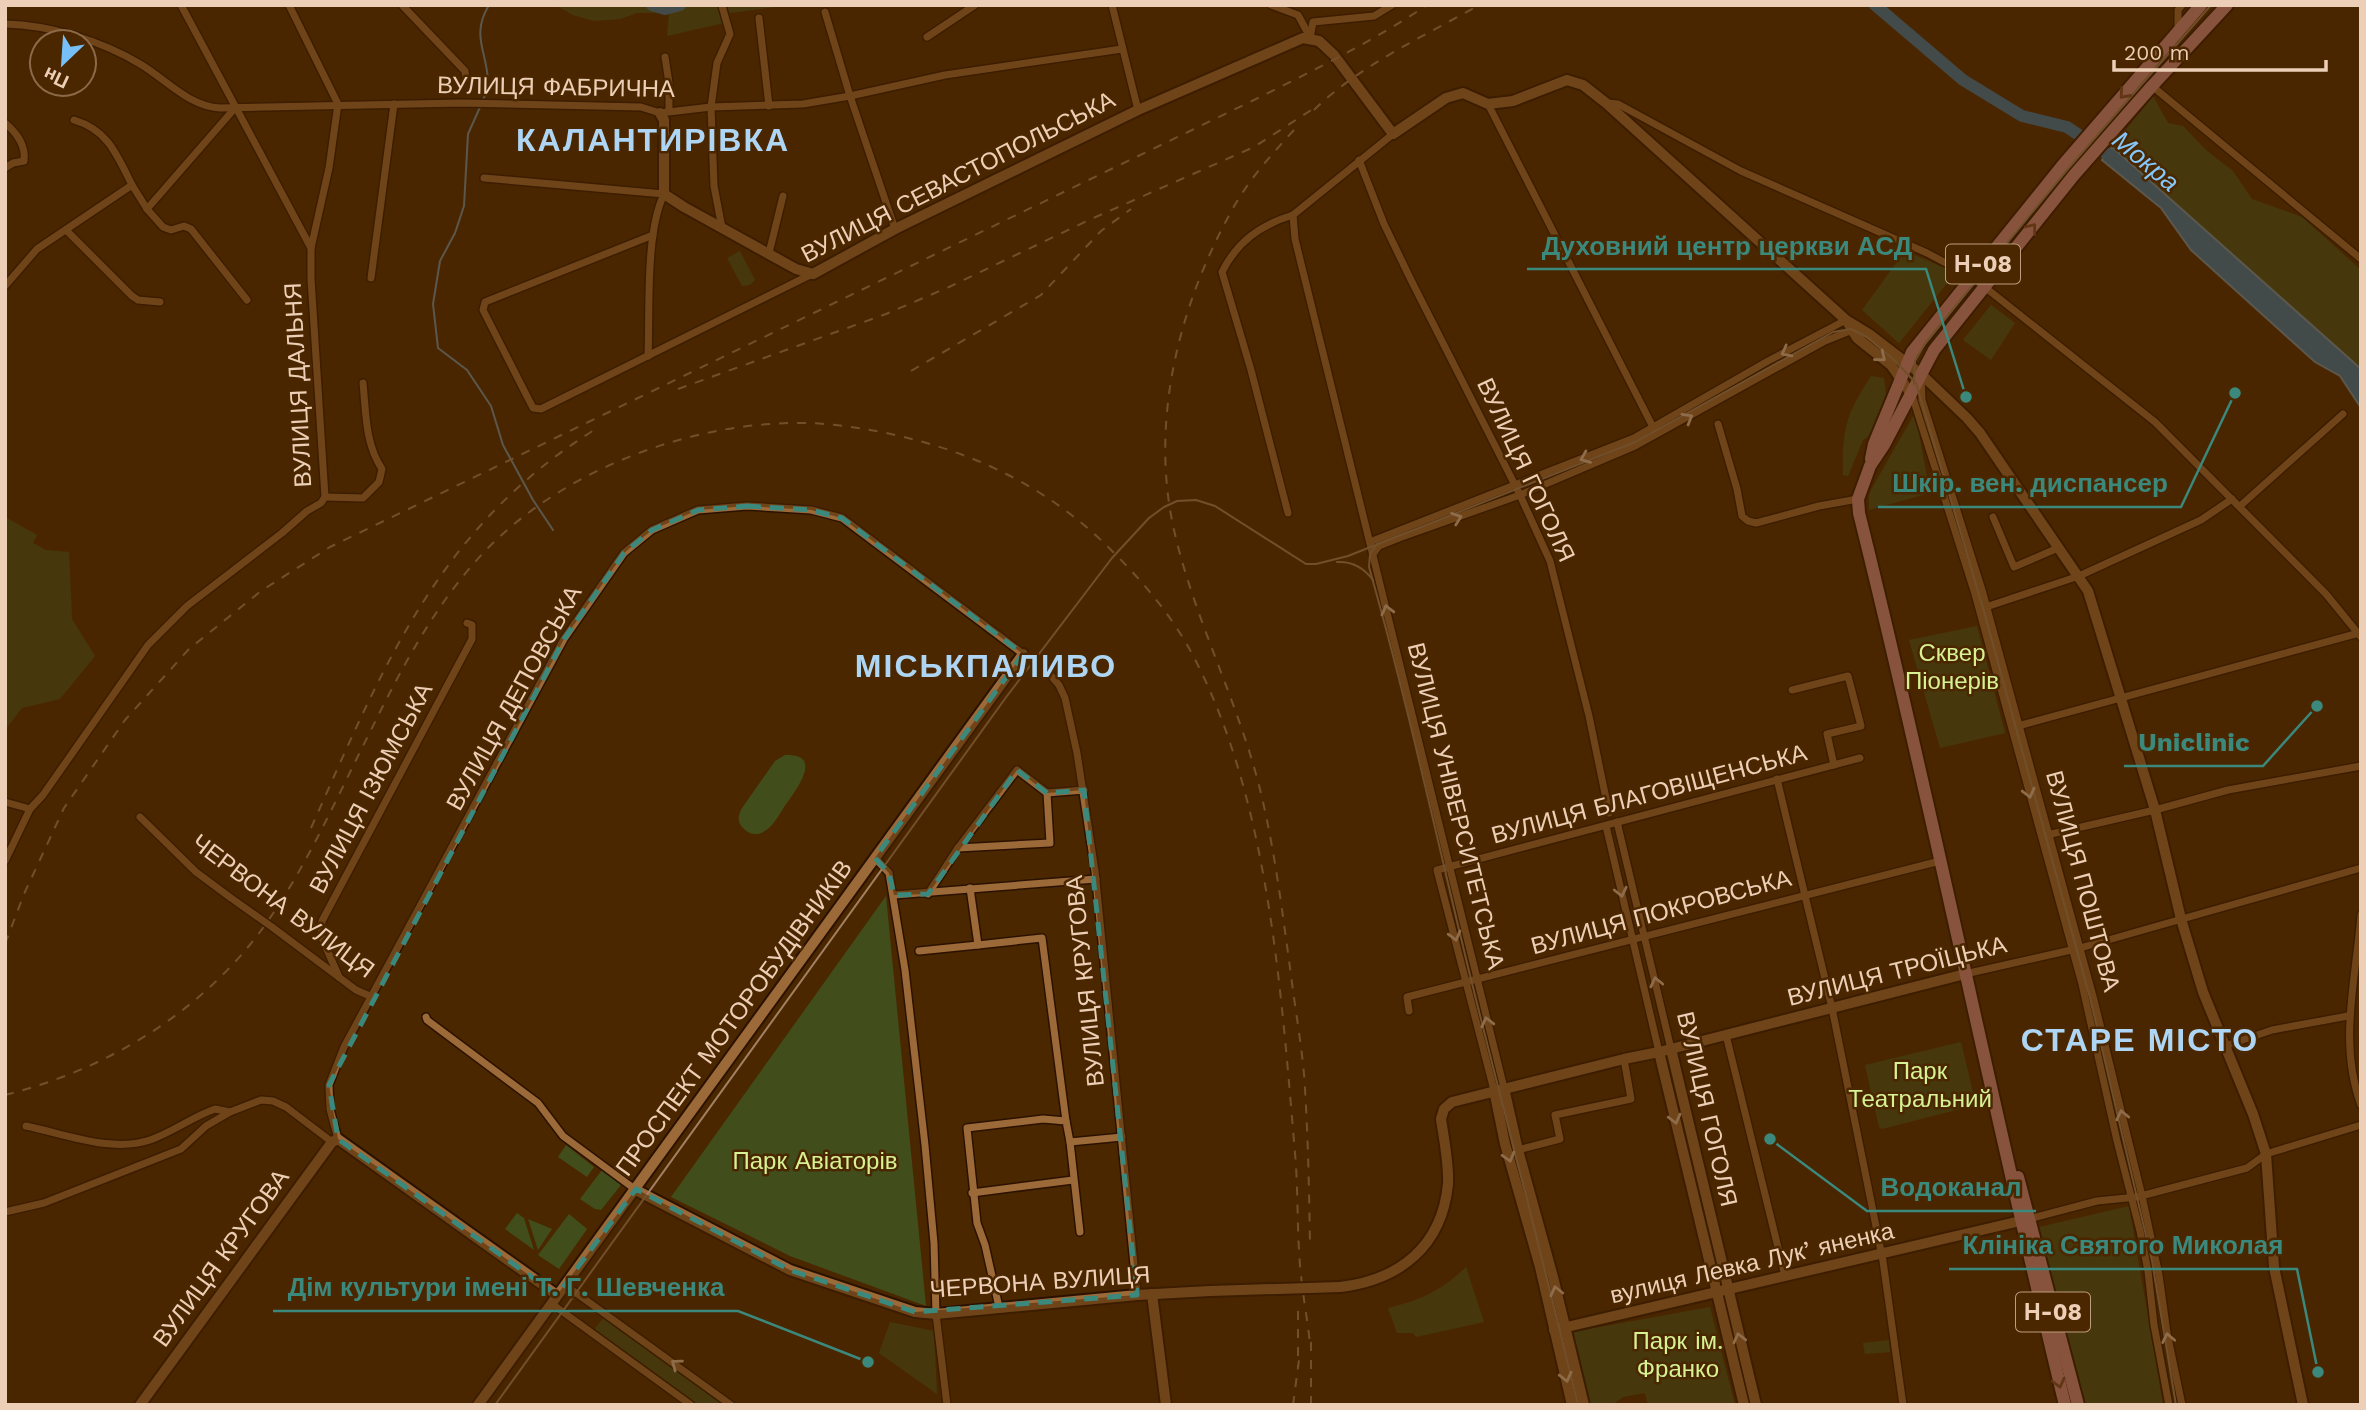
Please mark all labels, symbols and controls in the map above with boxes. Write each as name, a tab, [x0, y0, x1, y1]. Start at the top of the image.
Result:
north arrow	[28, 28, 98, 98]
scale bar	[2114, 28, 2326, 72]
text: 200 m	[2124, 40, 2190, 65]
text: Пн	[40, 62, 72, 94]
street label: ВУЛИЦЯ ФАБРИЧНА	[437, 71, 675, 103]
street label: ВУЛИЦЯ СЕВАСТОПОЛЬСЬКА	[796, 85, 1120, 269]
one-way arrow	[2120, 86, 2132, 99]
district label: КАЛАНТИРІВКА	[516, 121, 790, 159]
water label: Мокра	[2107, 125, 2185, 197]
callout: Духовний центр церкви АСД	[1527, 222, 1926, 269]
one-way arrow	[2024, 223, 2036, 236]
text: Духовний центр церкви АСД	[1542, 231, 1913, 261]
road number: Н-08	[1946, 244, 2020, 284]
street label: ВУЛИЦЯ ДАЛЬНЯ	[279, 282, 317, 488]
one-way arrow	[1781, 343, 1793, 357]
one-way arrow	[1873, 349, 1886, 361]
street label: ВУЛИЦЯ ГОГОЛЯ	[1471, 374, 1581, 566]
one-way arrow	[1680, 413, 1693, 426]
one-way arrow	[1579, 449, 1591, 463]
callout: Шкір. вен. диспансер	[1878, 460, 2181, 507]
text: Шкір. вен. диспансер	[1892, 468, 2168, 498]
one-way arrow	[1450, 512, 1462, 526]
street label: ВУЛИЦЯ ДЕПОВСЬКА	[441, 581, 587, 815]
one-way arrow	[1381, 605, 1395, 617]
park label: Сквер Піонерів	[1905, 639, 1999, 695]
street label: ВУЛИЦЯ УНІВЕРСИТЕТСЬКА	[1402, 640, 1510, 972]
district label: МІСЬКПАЛИВО	[855, 647, 1117, 685]
street label: ВУЛИЦЯ ІЗЮМСЬКА	[304, 678, 438, 898]
callout: Uniclinic	[2124, 719, 2263, 766]
text: Uniclinic	[2138, 727, 2250, 757]
street label: ВУЛИЦЯ БЛАГОВІЩЕНСЬКА	[1488, 738, 1810, 850]
street label: ВУЛИЦЯ ПОШТОВА	[2040, 768, 2126, 994]
one-way arrow	[2021, 787, 2035, 799]
street label: ЧЕРВОНА ВУЛИЦЯ	[186, 828, 380, 984]
street label: ПРОСПЕКТ МОТОРОБУДІВНИКІВ	[610, 855, 858, 1181]
street label: ВУЛИЦЯ ПОКРОВСЬКА	[1528, 864, 1794, 960]
street label: ВУЛИЦЯ КРУГОВА	[1060, 874, 1110, 1088]
one-way arrow	[1613, 886, 1627, 898]
one-way arrow	[1447, 930, 1461, 942]
street label: ВУЛИЦЯ ТРОЇЦЬКА	[1785, 930, 2009, 1012]
one-way arrow	[1650, 976, 1664, 988]
street label: ВУЛИЦЯ ГОГОЛЯ	[1671, 1009, 1743, 1209]
one-way arrow	[1481, 1016, 1495, 1028]
district label: СТАРЕ МІСТО	[2021, 1021, 2259, 1059]
park label: Парк Театральний	[1848, 1057, 1992, 1113]
one-way arrow	[2116, 1109, 2131, 1121]
one-way arrow	[1667, 1112, 1681, 1124]
park label: Парк Авіаторів	[732, 1147, 898, 1175]
one-way arrow	[1500, 1151, 1515, 1163]
street label: ВУЛИЦЯ КРУГОВА	[147, 1164, 295, 1352]
callout: Водоканал	[1867, 1164, 2036, 1211]
text: Водоканал	[1881, 1172, 2021, 1202]
street label: вулиця Левка Лукʼяненка	[1607, 1217, 1897, 1309]
callout: Клініка Святого Миколая	[1949, 1222, 2297, 1269]
text: Клініка Святого Миколая	[1963, 1230, 2283, 1260]
street label: ЧЕРВОНА ВУЛИЦЯ	[929, 1260, 1151, 1304]
callout: Дім культури імені Т. Г. Шевченка	[273, 1264, 738, 1311]
text: Дім культури імені Т. Г. Шевченка	[288, 1272, 725, 1302]
one-way arrow	[1550, 1285, 1565, 1297]
road number: Н-08	[2016, 1292, 2090, 1331]
park label: Парк ім. Франко	[1633, 1327, 1723, 1383]
one-way arrow	[2161, 1332, 2176, 1344]
one-way arrow	[1733, 1333, 1747, 1345]
one-way arrow	[671, 1360, 684, 1373]
one-way arrow	[1558, 1371, 1572, 1383]
one-way arrow	[2051, 1377, 2065, 1389]

